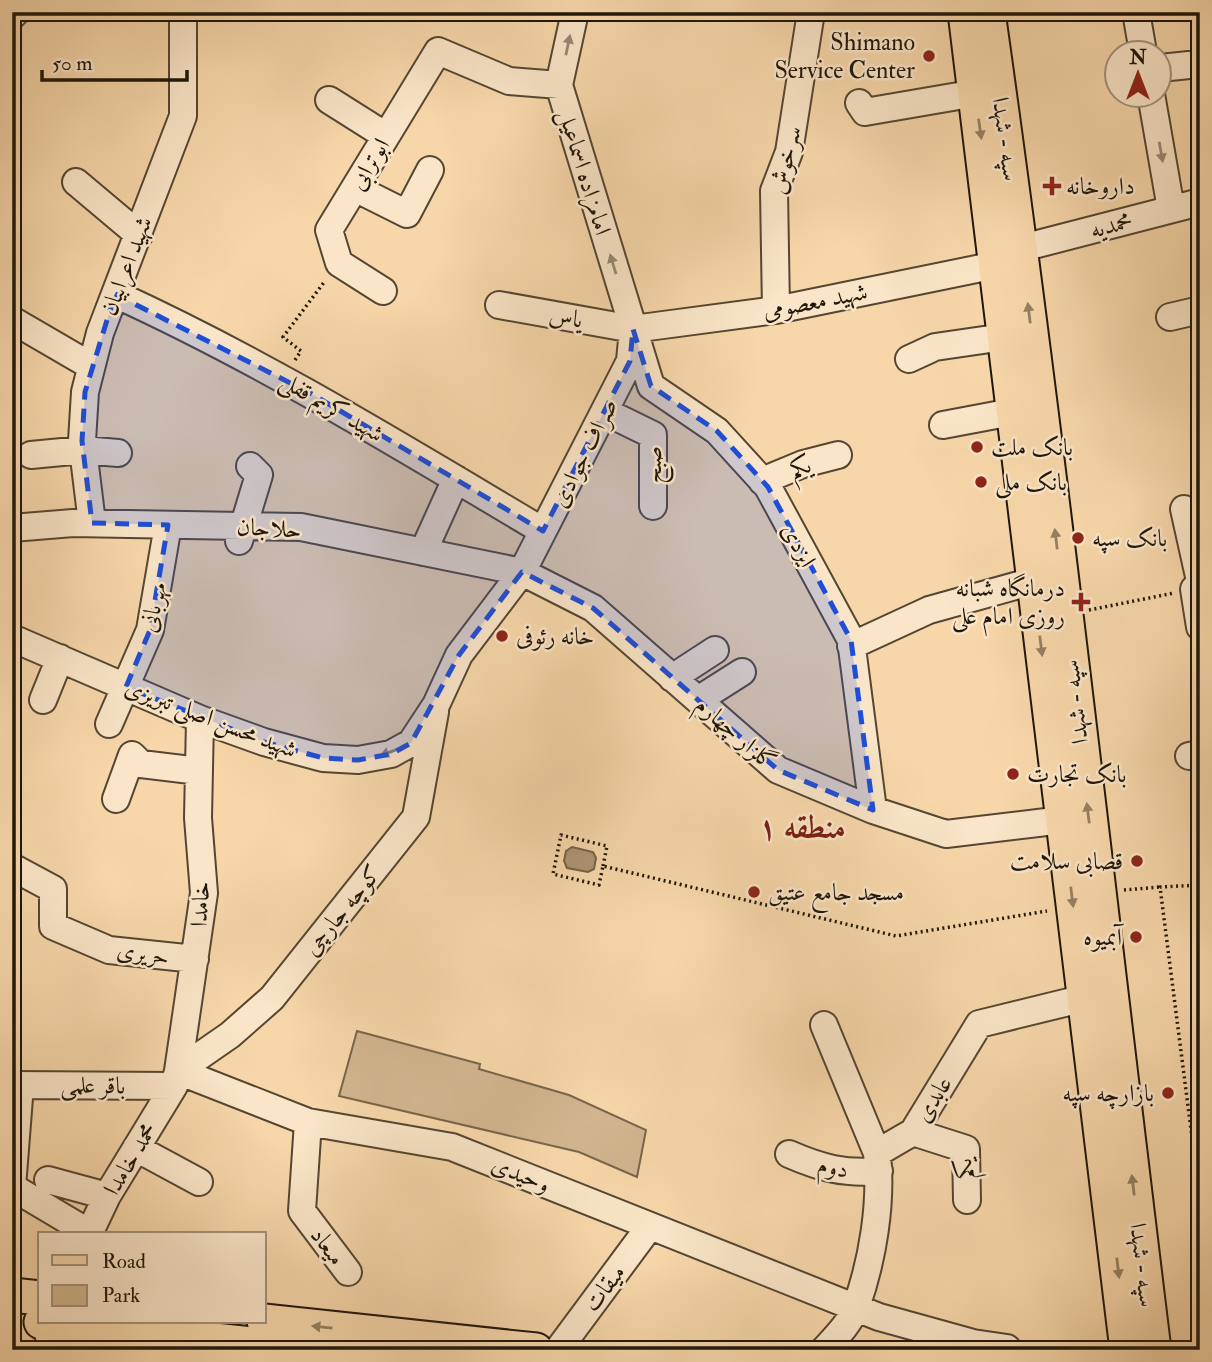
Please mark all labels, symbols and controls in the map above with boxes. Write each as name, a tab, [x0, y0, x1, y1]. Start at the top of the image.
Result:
place label: Shimano Service Center	[774, 27, 915, 86]
one-way arrow	[562, 34, 573, 56]
scale bar	[42, 38, 187, 82]
north arrow	[1104, 38, 1174, 108]
text: N	[1128, 46, 1147, 70]
marker: Shimano Service Center	[921, 48, 937, 64]
text: 50 m	[52, 50, 93, 77]
street label: سپه - شهدا	[984, 95, 1027, 183]
street label: امامزاده اسماعیل	[550, 106, 618, 239]
one-way arrow	[975, 118, 986, 140]
street label: سرخوش	[762, 123, 809, 198]
street label: ابوترابی	[342, 132, 398, 197]
one-way arrow	[1156, 141, 1167, 163]
place label: داروخانه	[1066, 171, 1135, 202]
marker: داروخانه	[1044, 178, 1060, 194]
street label: محمدیه	[1087, 205, 1136, 246]
street label: شهید اعرابیان	[93, 212, 160, 321]
one-way arrow	[608, 253, 618, 274]
street label: شهید معصومی	[760, 276, 870, 327]
street label: یاس	[547, 299, 587, 336]
one-way arrow	[1024, 301, 1035, 323]
street label: شهید کریم قفلی	[272, 365, 389, 454]
street label: صراف جوادی	[544, 394, 625, 513]
place label: بانک ملت	[991, 432, 1073, 463]
marker: بانک ملت	[969, 439, 985, 455]
street label: صبح	[638, 446, 674, 484]
street label: یکم	[785, 449, 819, 491]
place label: بانک ملی	[995, 467, 1067, 499]
marker: بانک ملی	[973, 474, 989, 490]
street label: حلاجان	[236, 511, 302, 546]
street label: ایزدی	[774, 518, 823, 573]
place label: بانک سپه	[1092, 523, 1167, 554]
one-way arrow	[1050, 527, 1061, 549]
marker: بانک سپه	[1070, 530, 1086, 546]
place label: درمانگاه شبانه روزی امام علی	[952, 573, 1065, 637]
street label: مهربانی	[132, 579, 175, 635]
marker: درمانگاه شبانه روزی امام علی	[1071, 592, 1091, 612]
place label: خانه رئوفی	[516, 621, 594, 652]
marker: خانه رئوفی	[494, 628, 510, 644]
one-way arrow	[1036, 636, 1047, 658]
street label: سپه - شهدا	[1055, 658, 1096, 746]
street label: شهید محسن اصلی تبریزی	[120, 671, 301, 766]
street label: گلزار چهارم	[685, 690, 783, 781]
one-way arrow	[379, 747, 400, 758]
place label: بانک تجارت	[1027, 759, 1127, 790]
marker: بانک تجارت	[1005, 766, 1021, 782]
one-way arrow	[1082, 802, 1093, 824]
district label: منطقه ۱	[758, 808, 846, 848]
place label: قصابی سلامت	[1010, 846, 1123, 878]
marker: قصابی سلامت	[1129, 853, 1145, 869]
street label: کوچه جارچی	[296, 858, 389, 963]
place label: مسجد جامع عتیق	[768, 877, 904, 914]
street label: خامدا	[183, 880, 218, 928]
marker: مسجد جامع عتیق	[746, 884, 762, 900]
one-way arrow	[1067, 886, 1078, 908]
place label: آبمیوه	[1083, 922, 1125, 953]
marker: آبمیوه	[1128, 929, 1144, 945]
street label: حریری	[115, 934, 171, 973]
street label: باقر علمی	[60, 1069, 126, 1103]
street label: عابدی	[907, 1070, 960, 1128]
place label: بازارچه سپه	[1062, 1078, 1154, 1110]
marker: بازارچه سپه	[1160, 1085, 1176, 1101]
street label: محمد خامدا	[97, 1117, 164, 1201]
street label: وحیدی	[487, 1149, 555, 1200]
street label: دوم	[814, 1149, 851, 1191]
street label: یکم	[948, 1155, 987, 1181]
one-way arrow	[1127, 1174, 1138, 1196]
street label: میعاد	[303, 1221, 352, 1272]
street label: سپه - شهدا	[1122, 1221, 1163, 1309]
legend	[38, 1232, 266, 1324]
text: Road	[102, 1248, 147, 1275]
one-way arrow	[1112, 1257, 1123, 1279]
street label: میقات	[576, 1258, 632, 1318]
text: Park	[102, 1282, 140, 1309]
one-way arrow	[310, 1322, 332, 1333]

